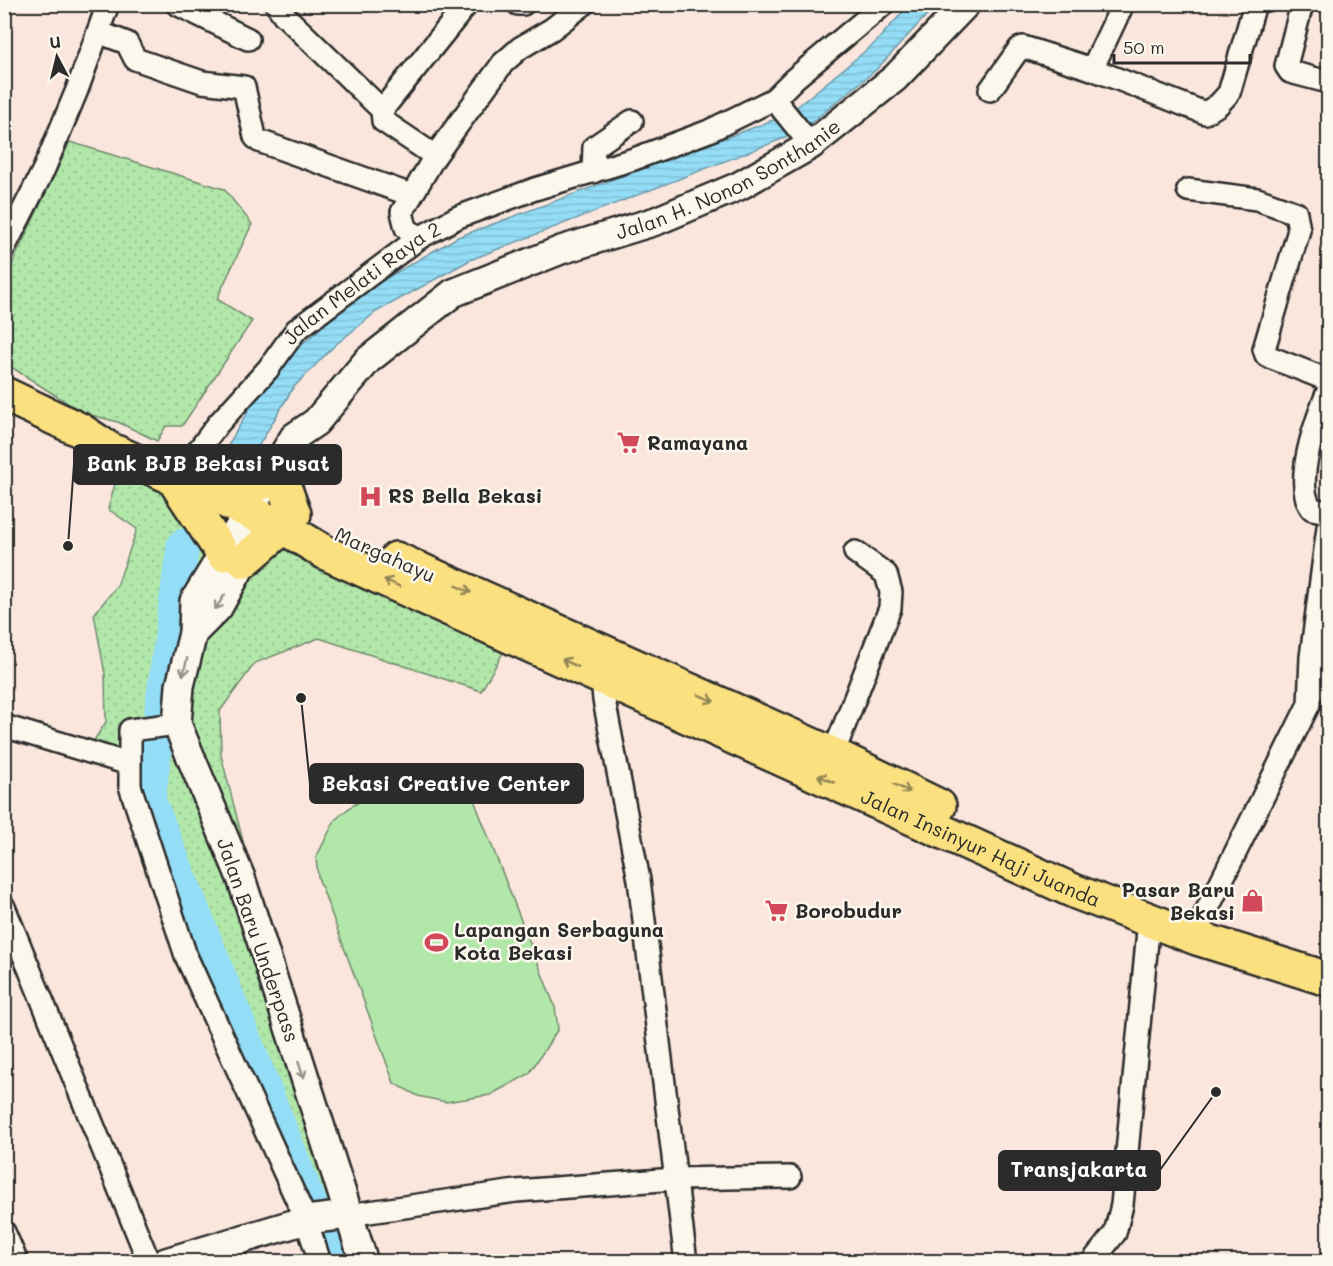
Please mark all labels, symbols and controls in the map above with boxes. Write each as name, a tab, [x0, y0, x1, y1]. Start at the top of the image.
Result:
north arrow	[27, 27, 87, 87]
scale bar	[1114, 27, 1250, 65]
text: U	[48, 31, 62, 53]
text: 50 m	[1123, 35, 1165, 59]
street label: Jalan H. Nonon Sonthanie	[612, 113, 845, 245]
street label: Jalan Melati Raya 2	[276, 215, 445, 349]
place label: Ramayana	[647, 429, 748, 455]
supermarket icon: Ramayana	[616, 430, 642, 456]
callout: Bank BJB Bekasi Pusat	[74, 445, 341, 484]
text: Bank BJB Bekasi Pusat	[87, 449, 330, 476]
place label: RS Bella Bekasi	[388, 482, 543, 508]
hospital icon: RS Bella Bekasi	[357, 483, 383, 509]
street label: Margahayu	[331, 520, 440, 588]
one-way arrow	[384, 576, 402, 588]
one-way arrow	[454, 584, 472, 596]
one-way arrow	[214, 593, 226, 610]
one-way arrow	[178, 657, 190, 676]
one-way arrow	[561, 657, 579, 669]
one-way arrow	[696, 693, 714, 704]
callout: Bekasi Creative Center	[310, 764, 583, 803]
text: Bekasi Creative Center	[322, 769, 570, 796]
one-way arrow	[817, 773, 836, 784]
street label: Jalan Insinyur Haji Juanda	[857, 783, 1104, 912]
one-way arrow	[893, 783, 911, 795]
street label: Jalan Baru Underpass	[212, 834, 306, 1045]
place label: Pasar Baru Bekasi	[1121, 876, 1235, 925]
shop icon: Pasar Baru Bekasi	[1240, 888, 1266, 914]
place label: Borobudur	[795, 897, 902, 923]
supermarket icon: Borobudur	[764, 898, 790, 924]
place label: Lapangan Serbaguna Kota Bekasi	[454, 916, 664, 965]
sports icon: Lapangan Serbaguna Kota Bekasi	[423, 929, 449, 955]
one-way arrow	[297, 1060, 308, 1079]
callout: Transjakarta	[999, 1151, 1160, 1190]
text: Transjakarta	[1010, 1155, 1148, 1182]

